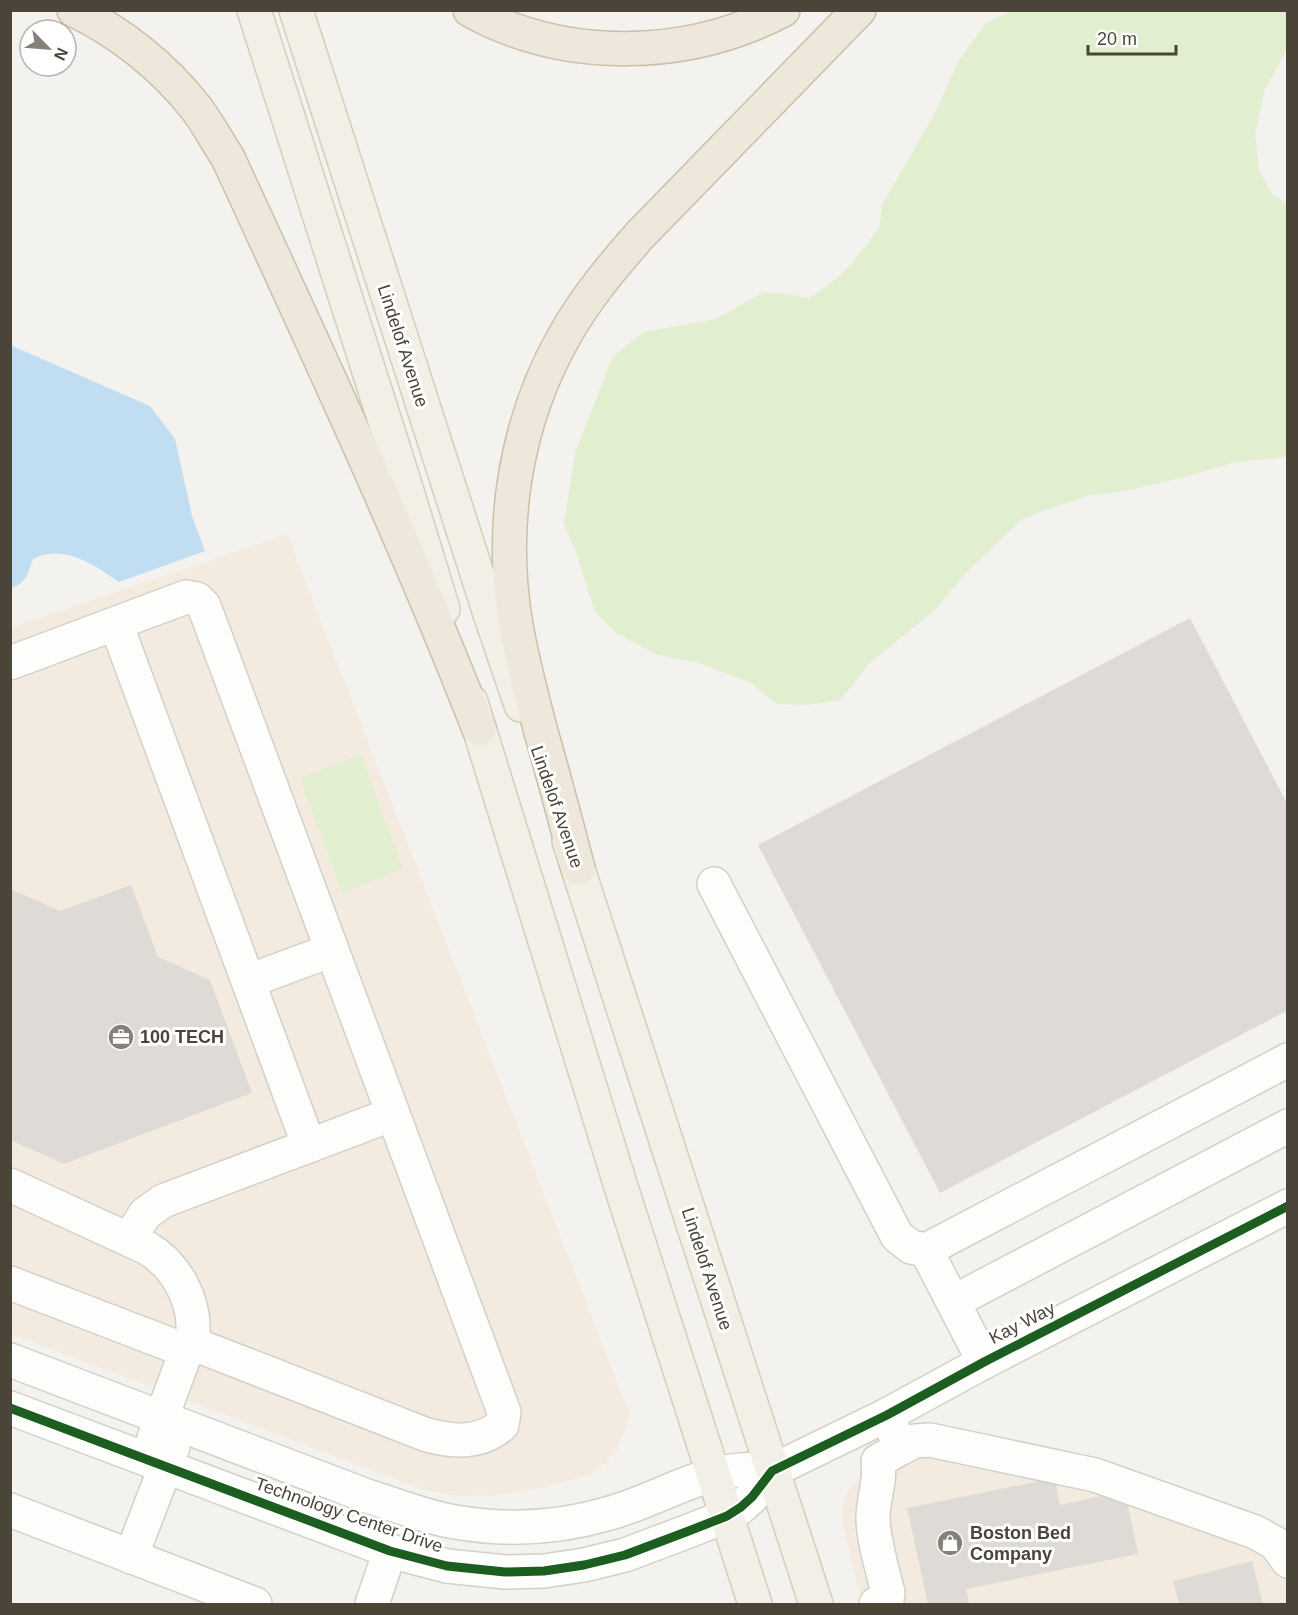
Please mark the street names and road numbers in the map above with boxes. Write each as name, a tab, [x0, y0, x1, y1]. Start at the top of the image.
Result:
street label: Lindelof Avenue	[374, 282, 432, 410]
street label: Lindelof Avenue	[527, 743, 587, 871]
street label: Lindelof Avenue	[678, 1205, 736, 1333]
street label: Kay Way	[986, 1298, 1058, 1348]
street label: Technology Center Drive	[253, 1473, 445, 1557]

